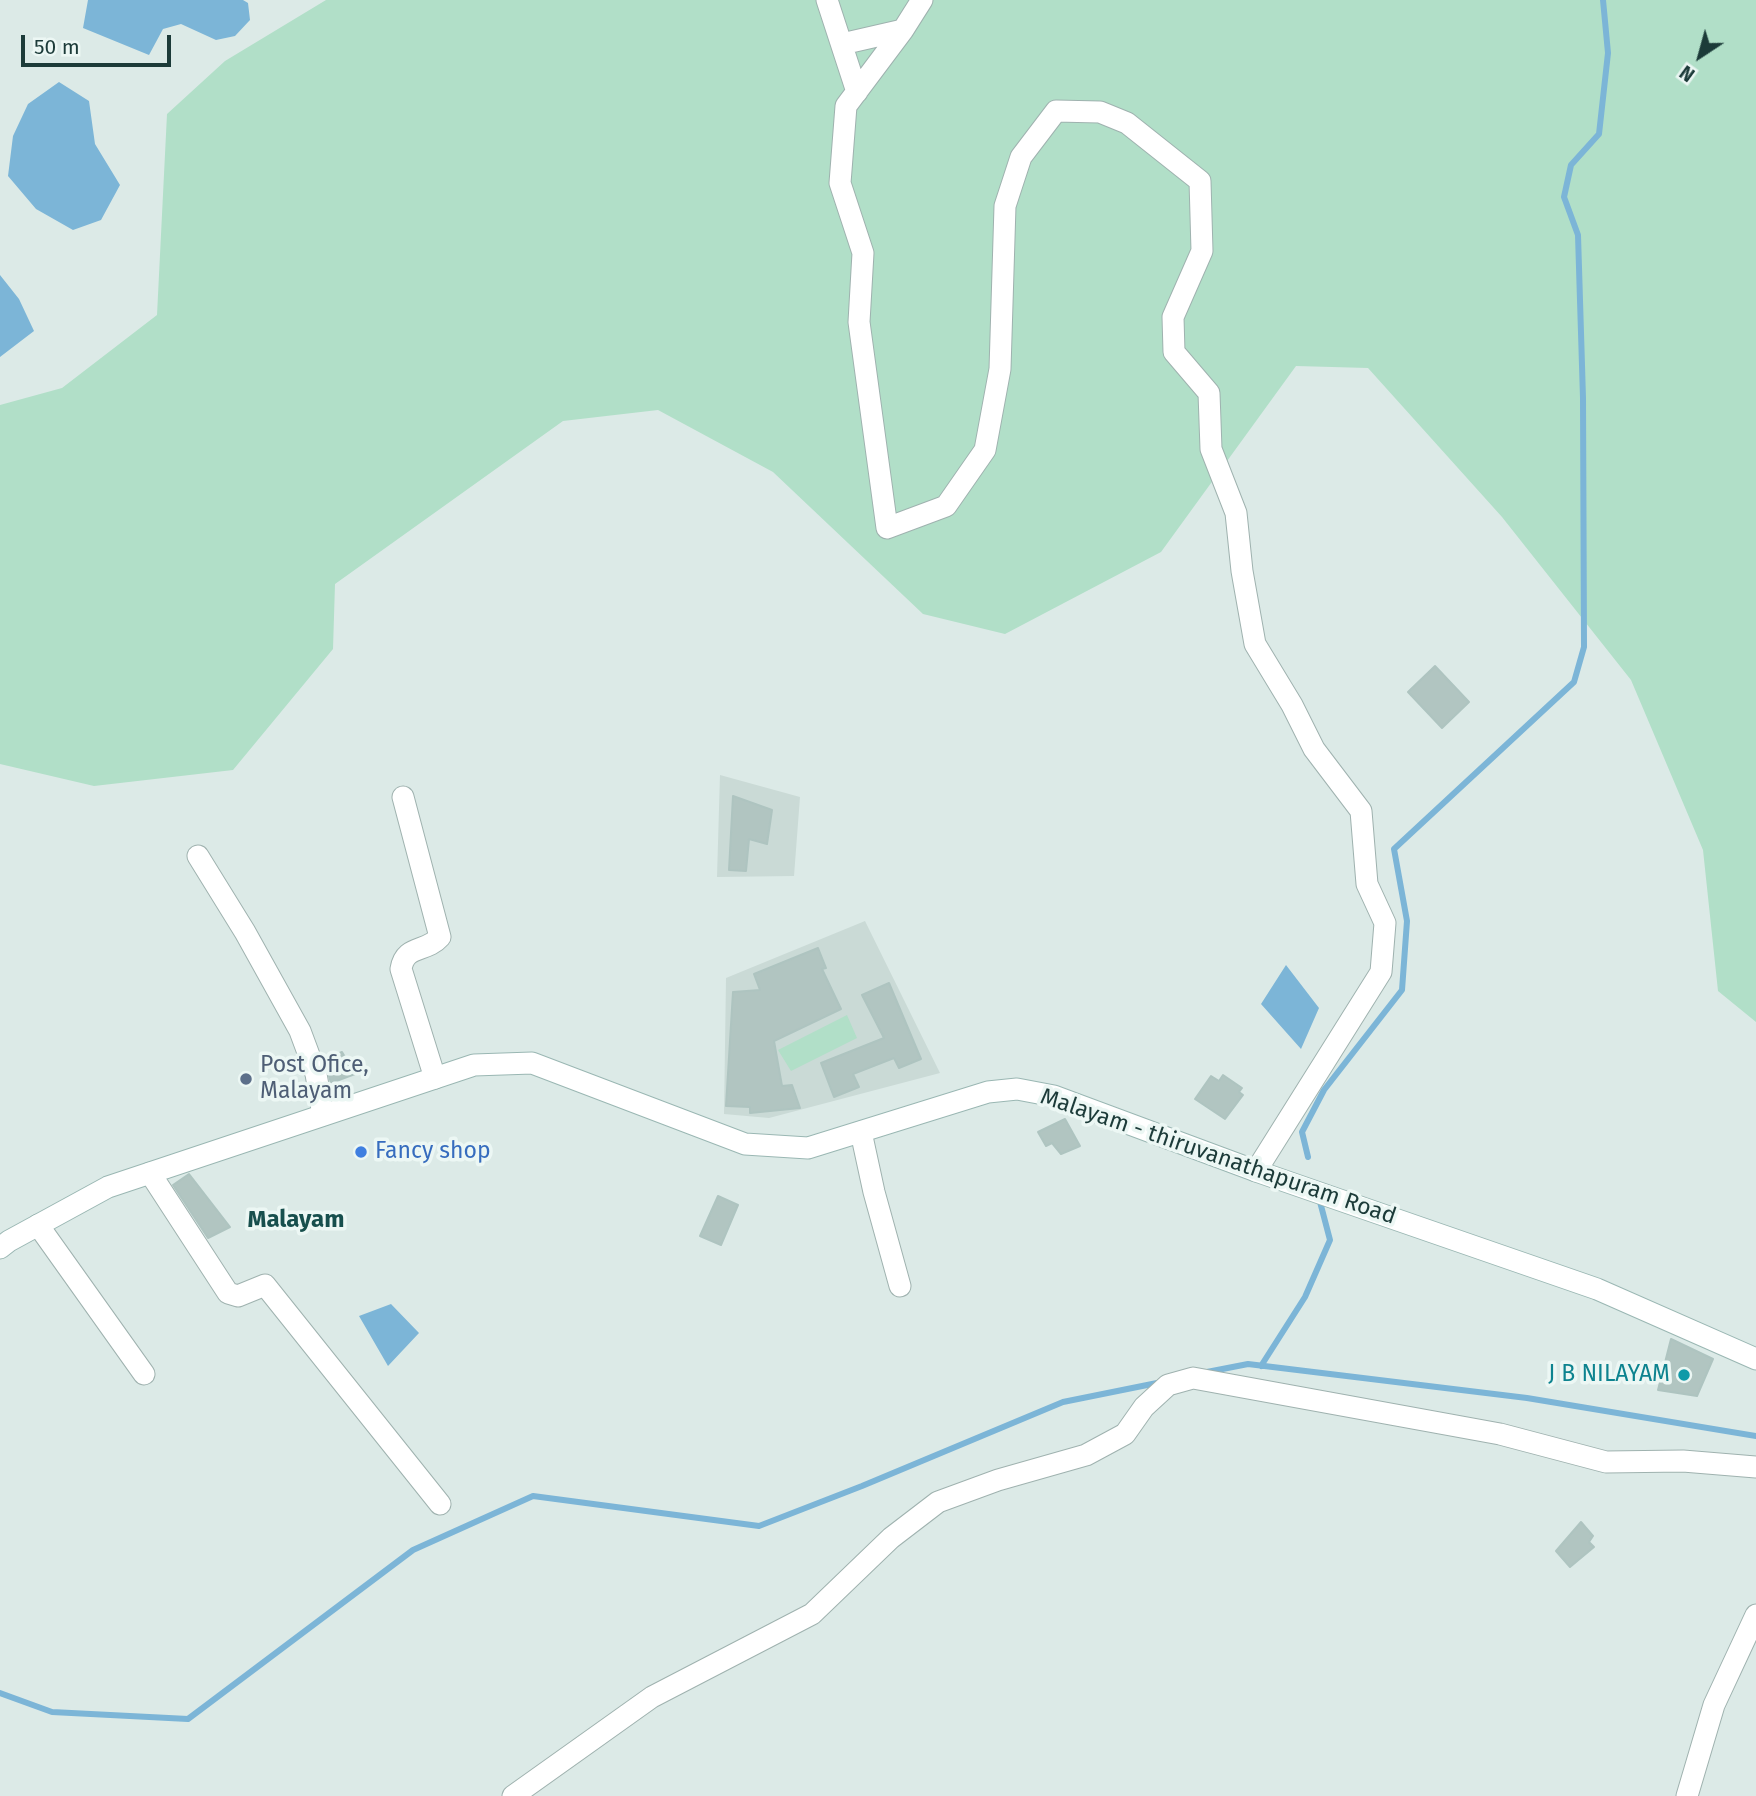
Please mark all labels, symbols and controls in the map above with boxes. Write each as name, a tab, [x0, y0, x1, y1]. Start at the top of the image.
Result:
scale bar	[24, 21, 175, 65]
north arrow	[1665, 21, 1735, 91]
text: 50 m	[34, 34, 80, 60]
text: N	[1676, 60, 1699, 86]
place label: Post Ofice, Malayam	[260, 1052, 369, 1106]
marker: Post Ofice, Malayam	[238, 1071, 254, 1087]
street label: Malayam - thiruvanathapuram Road	[1037, 1083, 1399, 1231]
place label: Fancy shop	[375, 1138, 491, 1166]
marker: Fancy shop	[353, 1144, 369, 1160]
district label: Malayam	[248, 1206, 344, 1234]
place label: J B NILAYAM	[1548, 1361, 1670, 1389]
marker: J B NILAYAM	[1676, 1367, 1692, 1383]

